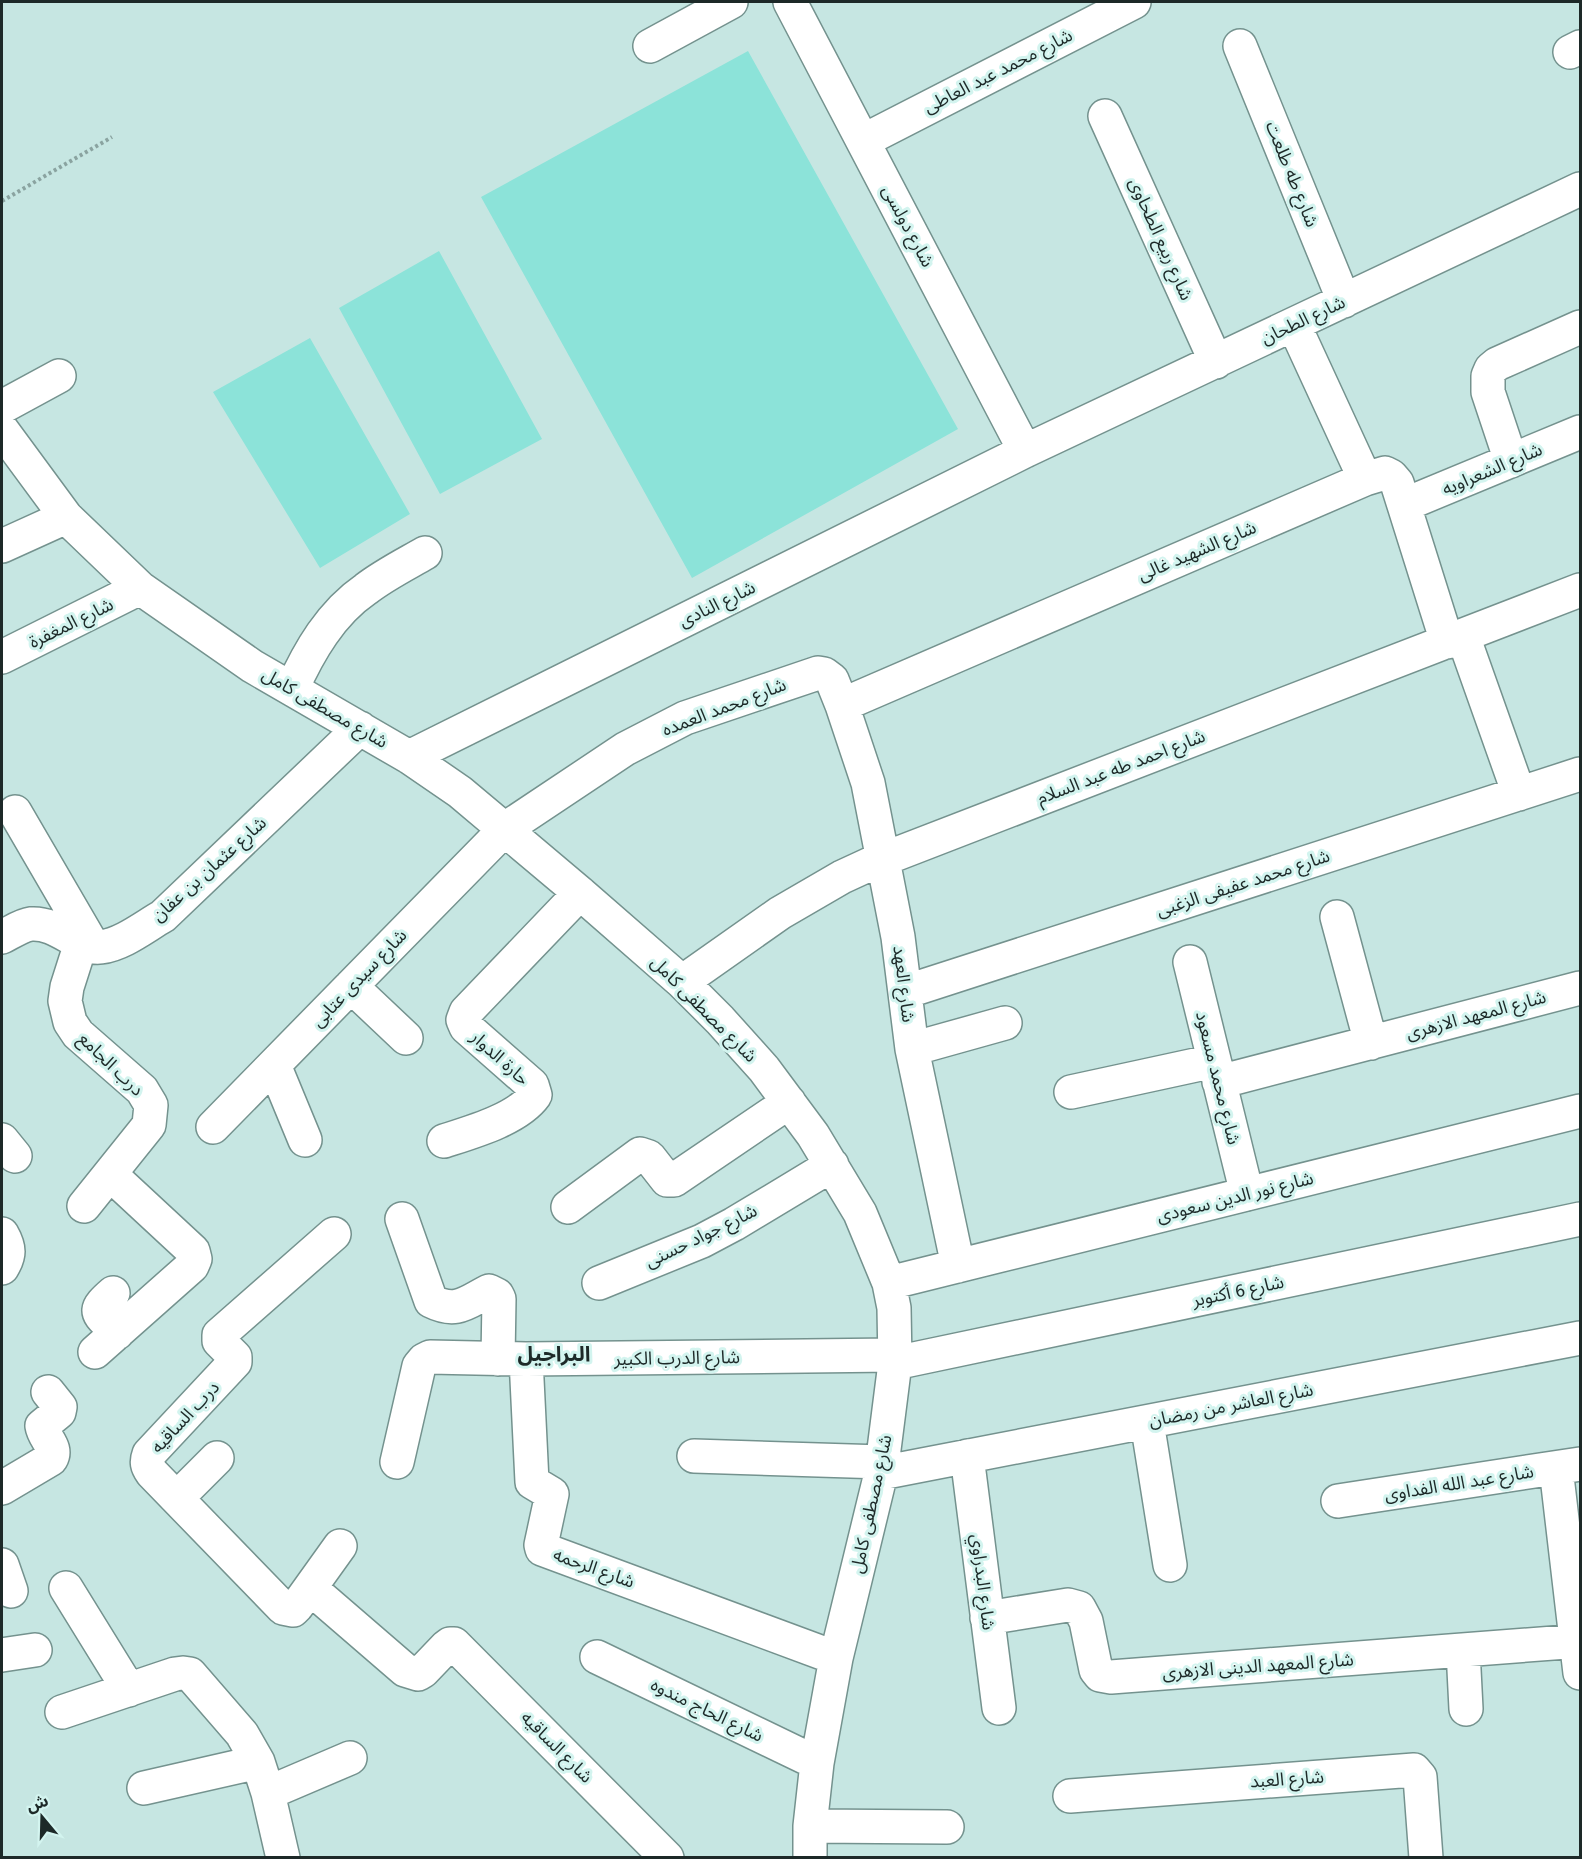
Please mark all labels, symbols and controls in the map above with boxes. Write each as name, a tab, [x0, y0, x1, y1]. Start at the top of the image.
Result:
street label: شارع محمد عبد العاطى	[920, 24, 1077, 121]
street label: شارع طه طلعت	[1258, 118, 1323, 231]
street label: شارع ربيع الطحاوى	[1121, 174, 1198, 305]
street label: شارع دولسى	[875, 181, 939, 272]
street label: شارع الطحان	[1257, 291, 1350, 352]
street label: شارع الشعراويه	[1439, 438, 1547, 503]
street label: شارع الشهيد غالى	[1134, 516, 1261, 589]
street label: شارع النادى	[675, 576, 760, 635]
street label: شارع المغفرة	[25, 593, 118, 656]
street label: شارع مصطفى كامل	[257, 663, 392, 755]
street label: شارع محمد العمده	[659, 673, 790, 744]
street label: شارع احمد طه عبد السلام	[1034, 725, 1209, 812]
street label: شارع عثمان بن عفان	[147, 812, 273, 928]
street label: شارع محمد عفيفى الزغبى	[1153, 845, 1334, 924]
street label: شارع سيدى عتابى	[307, 924, 413, 1034]
street label: شارع العهد	[885, 944, 920, 1024]
street label: شارع مصطفى كامل	[644, 951, 762, 1069]
street label: شارع المعهد الازهرى	[1404, 986, 1549, 1047]
street label: شارع محمد مسعود	[1188, 1009, 1245, 1148]
street label: حارة الدوار	[465, 1025, 534, 1090]
street label: درب الجامع	[72, 1027, 148, 1103]
street label: شارع نور الدين سعودى	[1154, 1167, 1316, 1230]
street label: شارع جواد حسنى	[641, 1199, 762, 1275]
street label: شارع 6 أكتوبر	[1189, 1270, 1286, 1315]
district label: البراجيل	[517, 1341, 591, 1367]
street label: شارع الدرب الكبير	[613, 1346, 740, 1373]
street label: درب الساقيه	[146, 1376, 224, 1458]
street label: شارع العاشر من رمضان	[1147, 1378, 1316, 1435]
street label: شارع مصطفى كامل	[846, 1433, 899, 1576]
street label: شارع عبد الله الفداوى	[1383, 1460, 1536, 1509]
street label: شارع البدراوي	[963, 1533, 1000, 1632]
street label: شارع الرحمه	[549, 1543, 638, 1596]
street label: شارع المعهد الدينى الازهرى	[1161, 1648, 1355, 1687]
street label: شارع الحاج مندوه	[646, 1673, 767, 1749]
street label: شارع الساقيه	[514, 1706, 598, 1790]
street label: شارع العبد	[1249, 1765, 1325, 1796]
north arrow	[12, 1787, 72, 1847]
text: ش	[24, 1791, 51, 1816]

